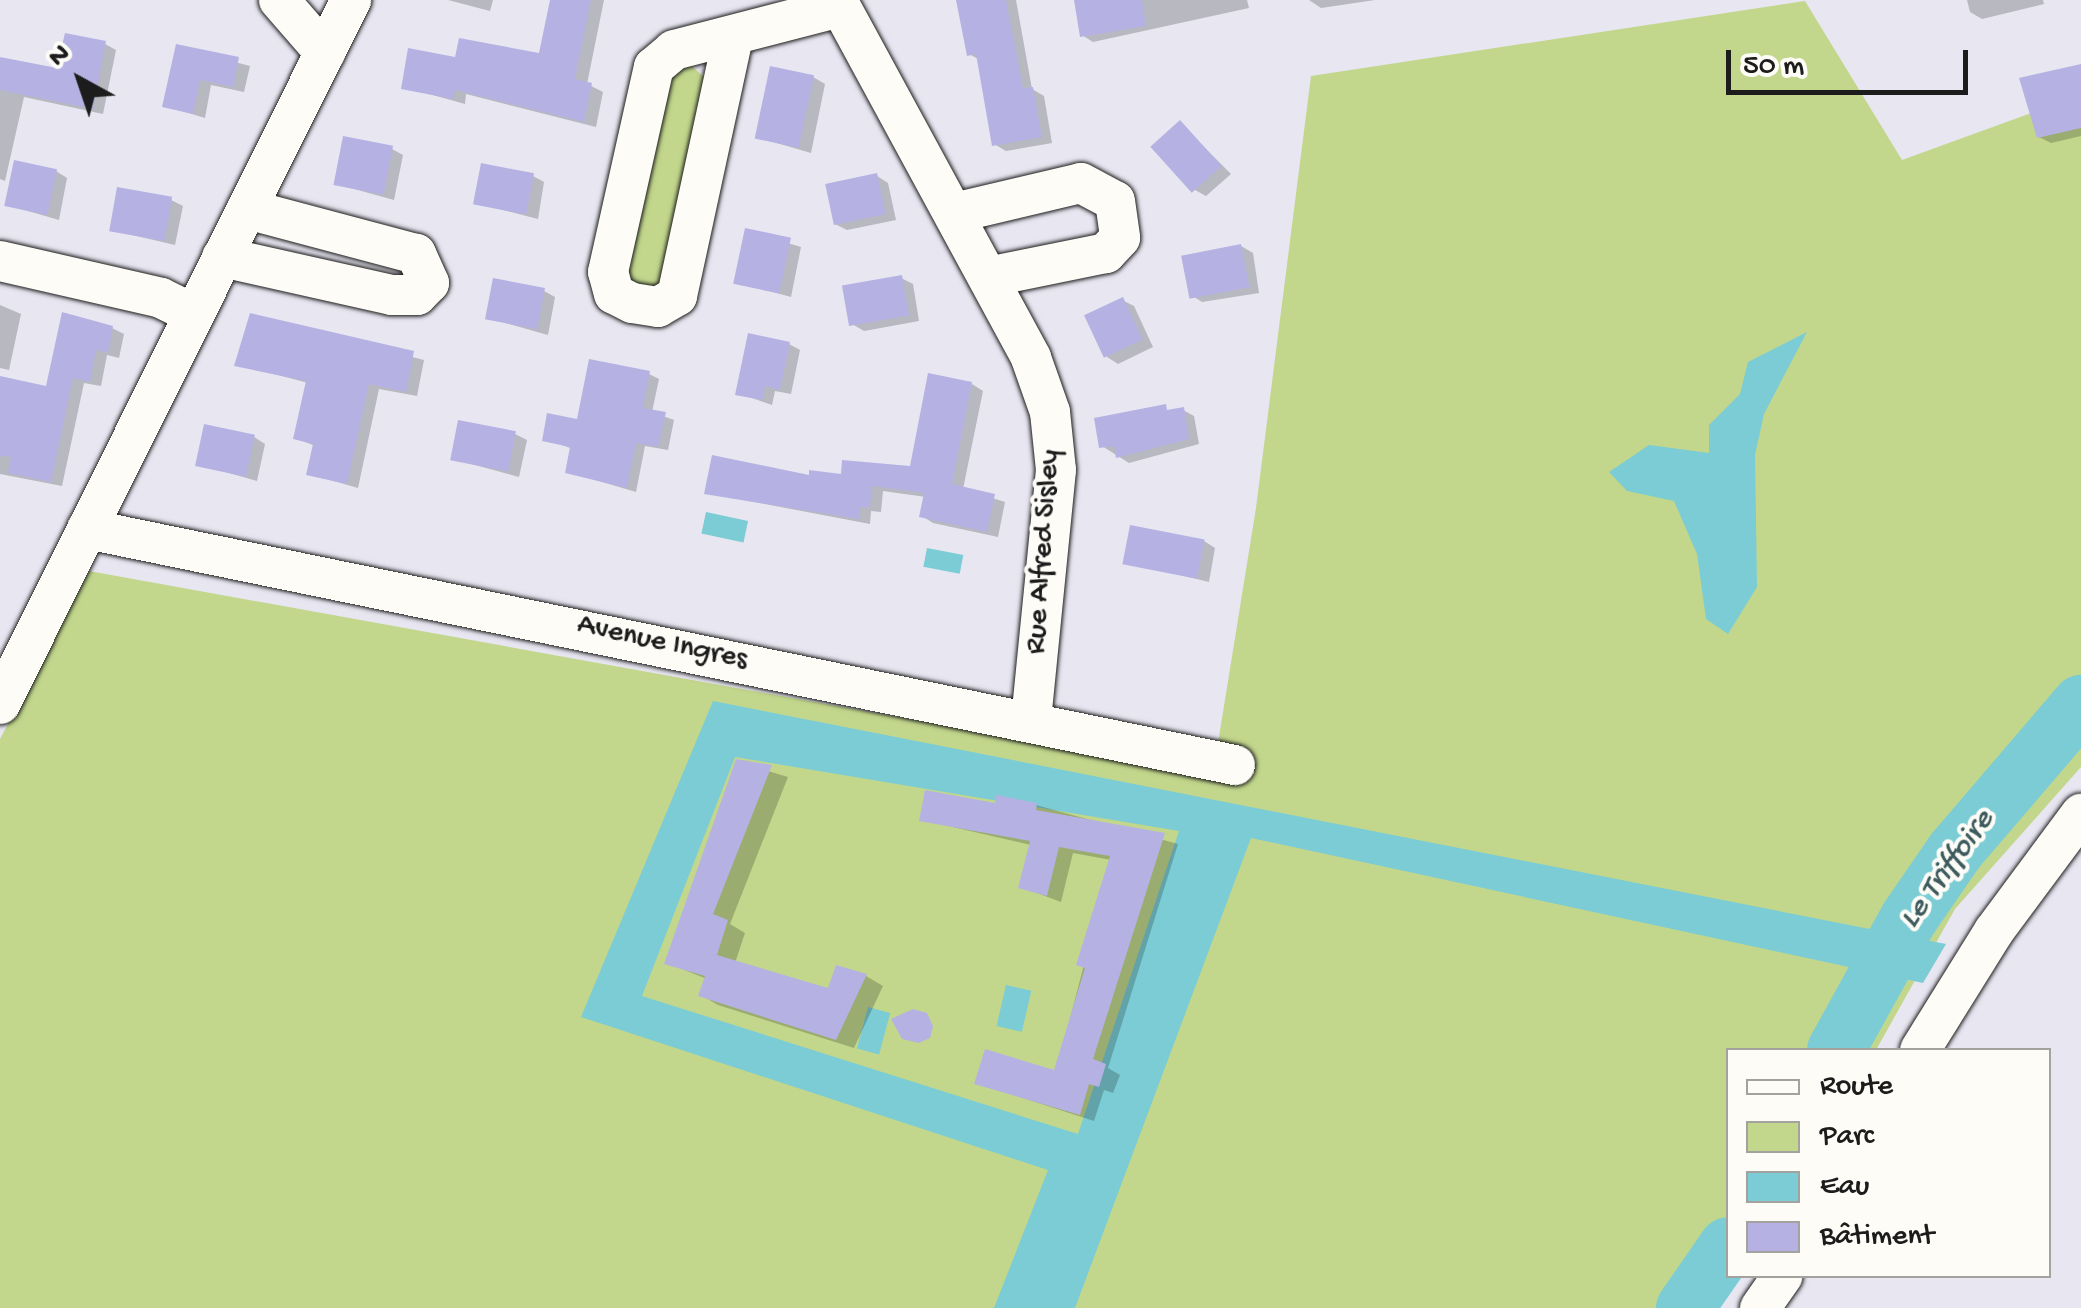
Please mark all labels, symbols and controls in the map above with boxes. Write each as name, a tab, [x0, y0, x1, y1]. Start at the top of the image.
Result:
north arrow	[30, 30, 130, 130]
scale bar	[1731, 30, 1974, 92]
text: N	[43, 38, 78, 75]
text: 50 m	[1743, 50, 1804, 85]
street label: Rue Alfred Sisley	[1020, 449, 1070, 655]
street label: Avenue Ingres	[574, 608, 750, 680]
water label: Le Triffoire	[1892, 803, 2004, 937]
legend	[1726, 1048, 2051, 1278]
text: Route	[1820, 1070, 1893, 1105]
text: Parc	[1820, 1120, 1874, 1155]
text: Eau	[1820, 1170, 1869, 1205]
text: Bâtiment	[1820, 1220, 1934, 1255]

